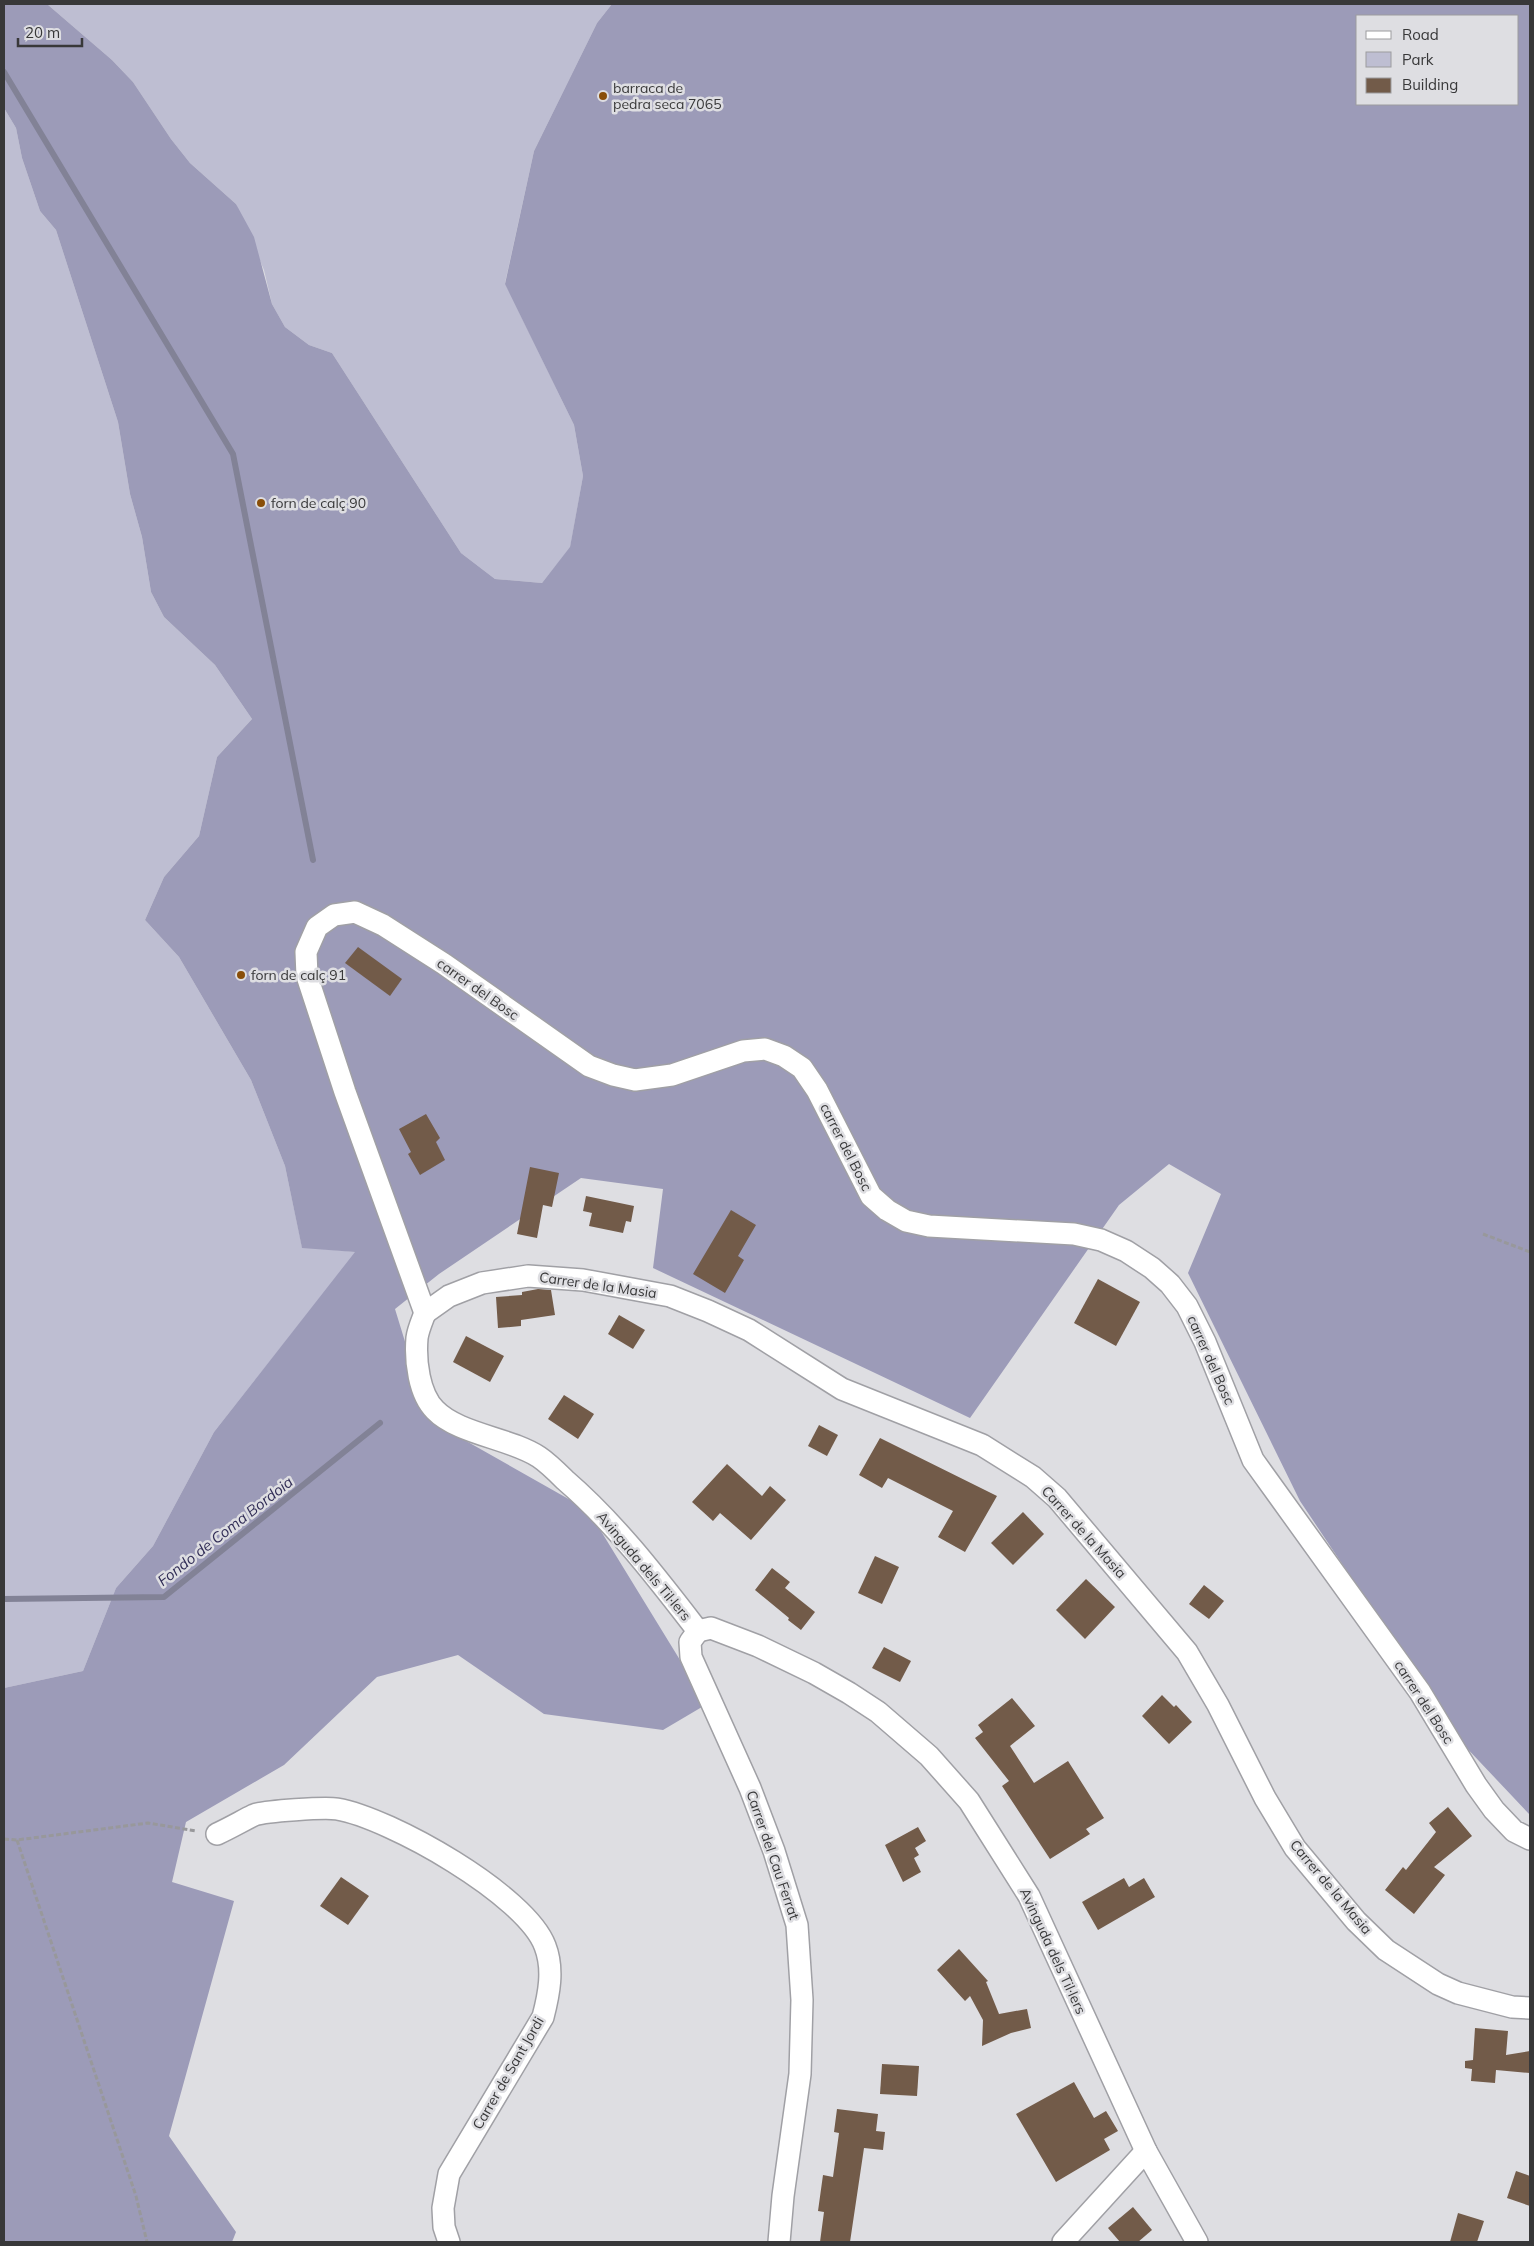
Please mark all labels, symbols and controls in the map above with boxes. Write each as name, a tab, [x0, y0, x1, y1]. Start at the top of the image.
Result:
scale bar	[18, 15, 81, 47]
legend	[1356, 15, 1519, 105]
text: 20 m	[25, 23, 60, 42]
text: Road	[1402, 25, 1439, 44]
text: Park	[1402, 50, 1434, 69]
text: Building	[1402, 75, 1458, 94]
place label: barraca de pedra seca 7065	[613, 79, 722, 113]
marker: barraca de pedra seca 7065	[597, 90, 609, 102]
place label: forn de calç 90	[271, 494, 366, 512]
marker: forn de calç 90	[255, 497, 267, 509]
street label: carrer del Bosc	[433, 954, 523, 1024]
place label: forn de calç 91	[251, 966, 346, 984]
marker: forn de calç 91	[235, 969, 247, 981]
street label: carrer del Bosc	[816, 1100, 876, 1194]
street label: Carrer de la Masia	[538, 1268, 658, 1302]
street label: carrer del Bosc	[1183, 1312, 1239, 1408]
water label: Fondo de Coma Bordoia	[153, 1472, 297, 1590]
street label: Carrer de la Masia	[1038, 1482, 1130, 1582]
street label: Avinguda dels Til·lers	[593, 1508, 695, 1624]
street label: carrer del Bosc	[1390, 1657, 1458, 1747]
street label: Carrer del Cau Ferrat	[742, 1788, 804, 1922]
street label: Carrer de la Masia	[1286, 1836, 1376, 1938]
street label: Avinguda dels Til·lers	[1016, 1885, 1090, 2017]
street label: Carrer de Sant Jordi	[468, 2013, 548, 2133]

